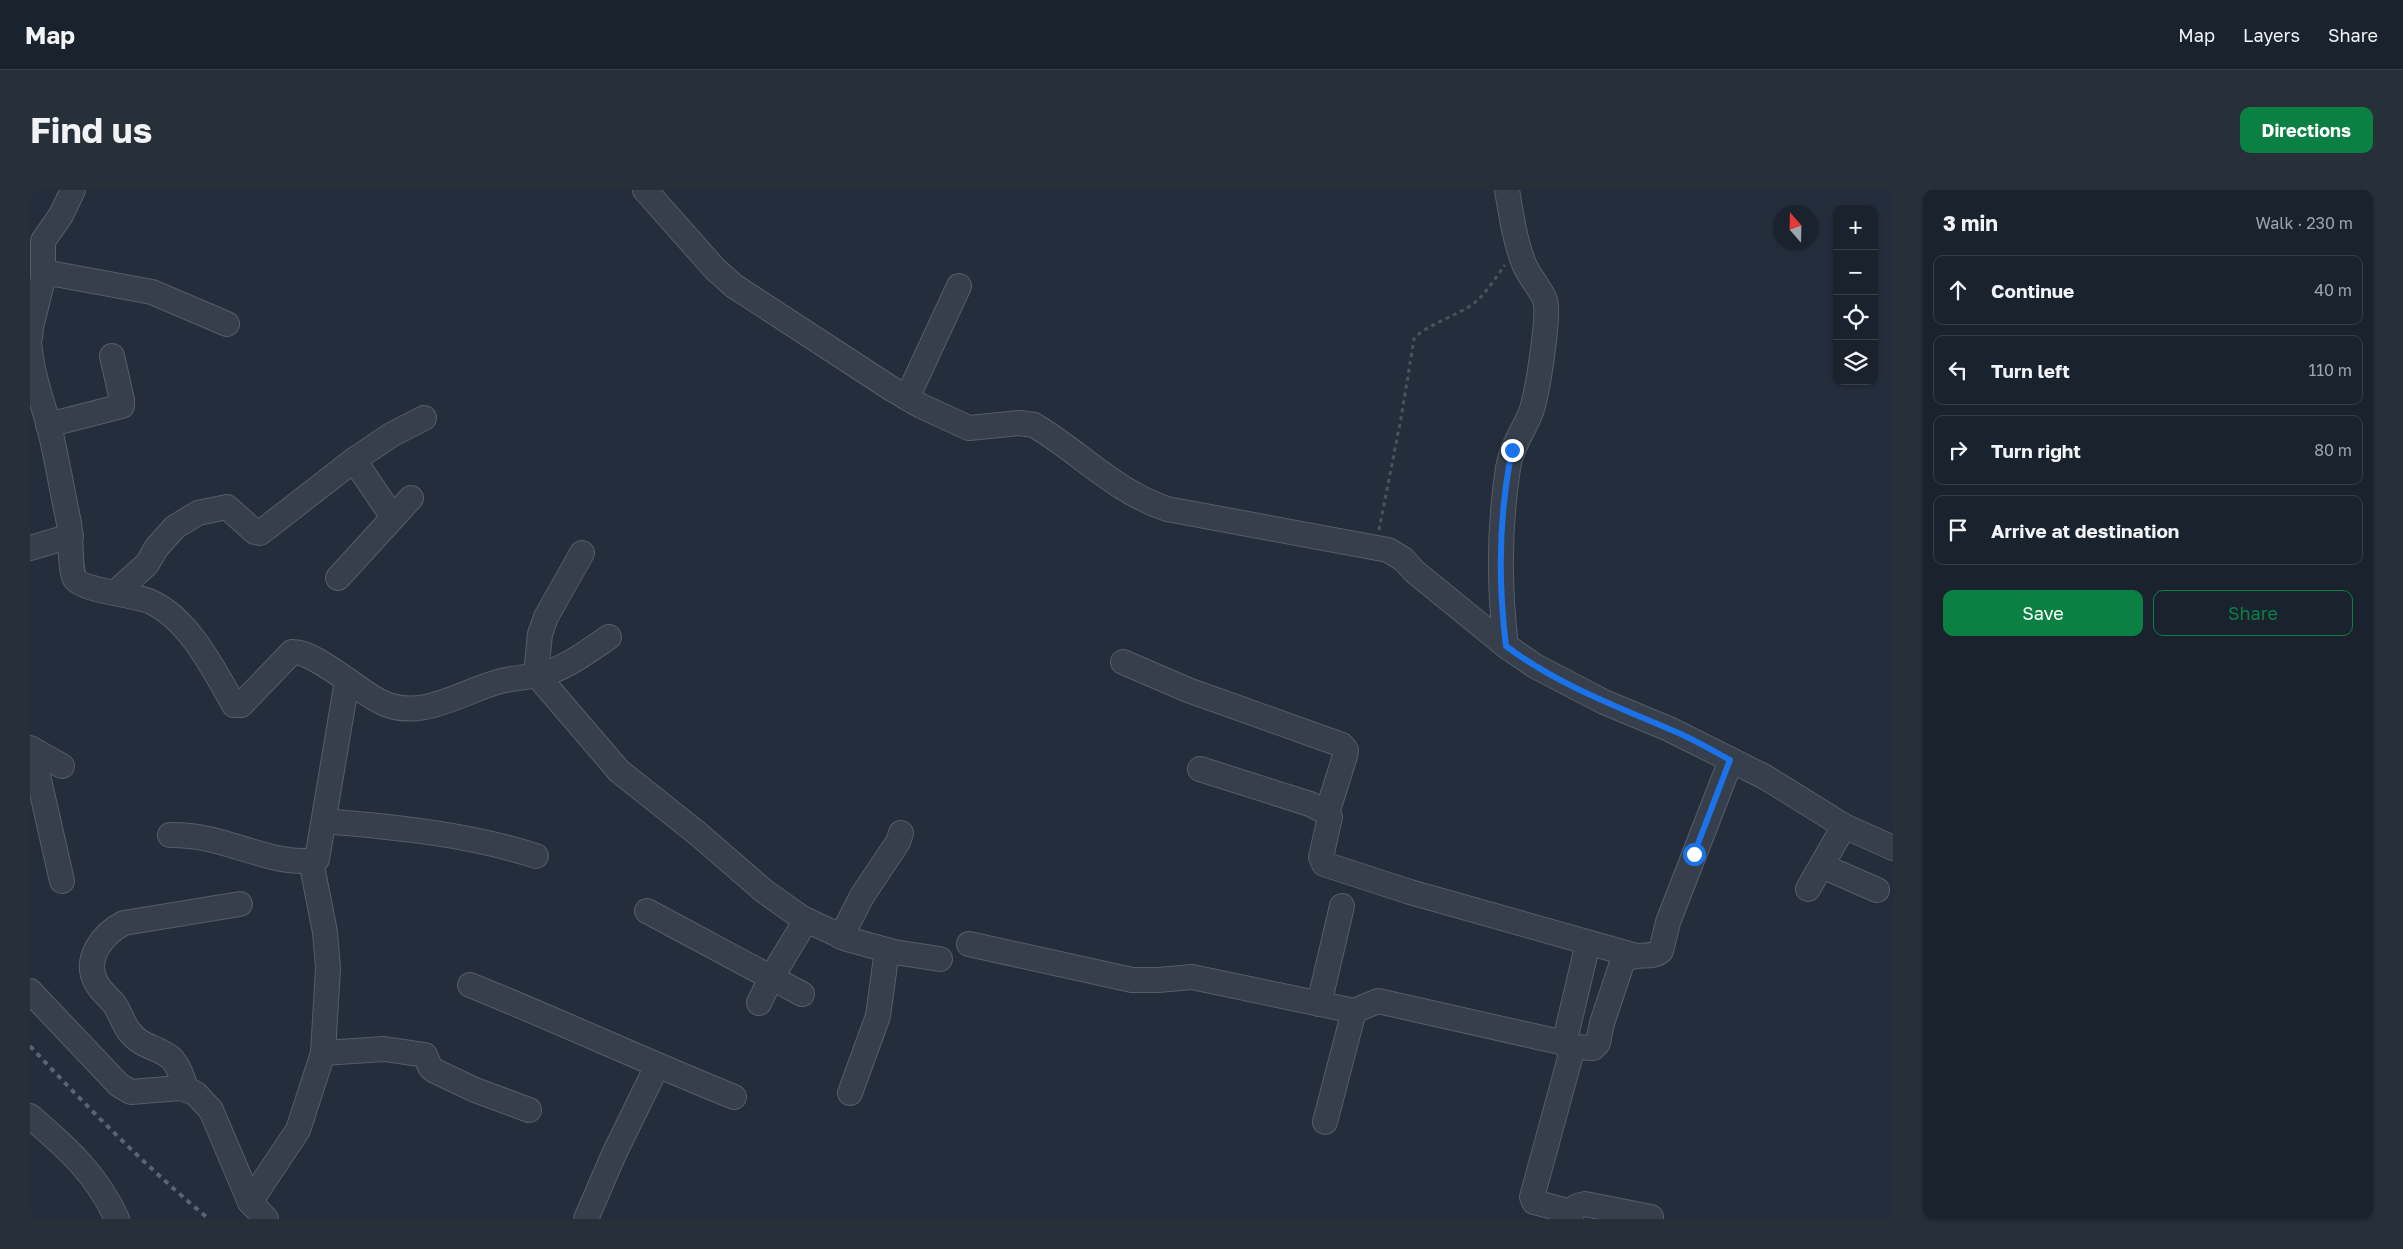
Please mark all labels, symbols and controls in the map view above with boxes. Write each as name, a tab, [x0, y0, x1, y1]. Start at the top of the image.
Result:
text: Map	[25, 20, 75, 49]
text: Map	[2178, 24, 2215, 46]
text: Layers	[2243, 24, 2300, 46]
text: Share	[2328, 24, 2378, 46]
button: Directions	[2240, 107, 2373, 153]
text: Find us	[30, 109, 152, 151]
north arrow	[1773, 205, 1818, 250]
map controls	[1833, 205, 1878, 385]
button: +	[1833, 205, 1878, 250]
text: 3 min	[1943, 210, 1998, 236]
text: Walk · 230 m	[2256, 213, 2353, 233]
button: −	[1833, 250, 1878, 295]
icon: ahead	[1944, 276, 1972, 304]
text: Continue	[1991, 279, 2074, 302]
text: 40 m	[2314, 280, 2352, 300]
button: locate	[1833, 295, 1878, 340]
button: layers	[1833, 340, 1878, 385]
icon: left	[1944, 356, 1972, 384]
text: Turn left	[1991, 359, 2070, 382]
text: 110 m	[2308, 360, 2352, 380]
icon: right	[1944, 436, 1972, 464]
route end	[1501, 439, 1524, 462]
text: Turn right	[1991, 439, 2081, 462]
text: 80 m	[2314, 440, 2352, 460]
icon: arrive	[1944, 516, 1972, 544]
text: Arrive at destination	[1991, 519, 2179, 542]
button: Save	[1943, 590, 2143, 636]
button: Share	[2153, 590, 2353, 636]
route start	[1683, 843, 1706, 866]

